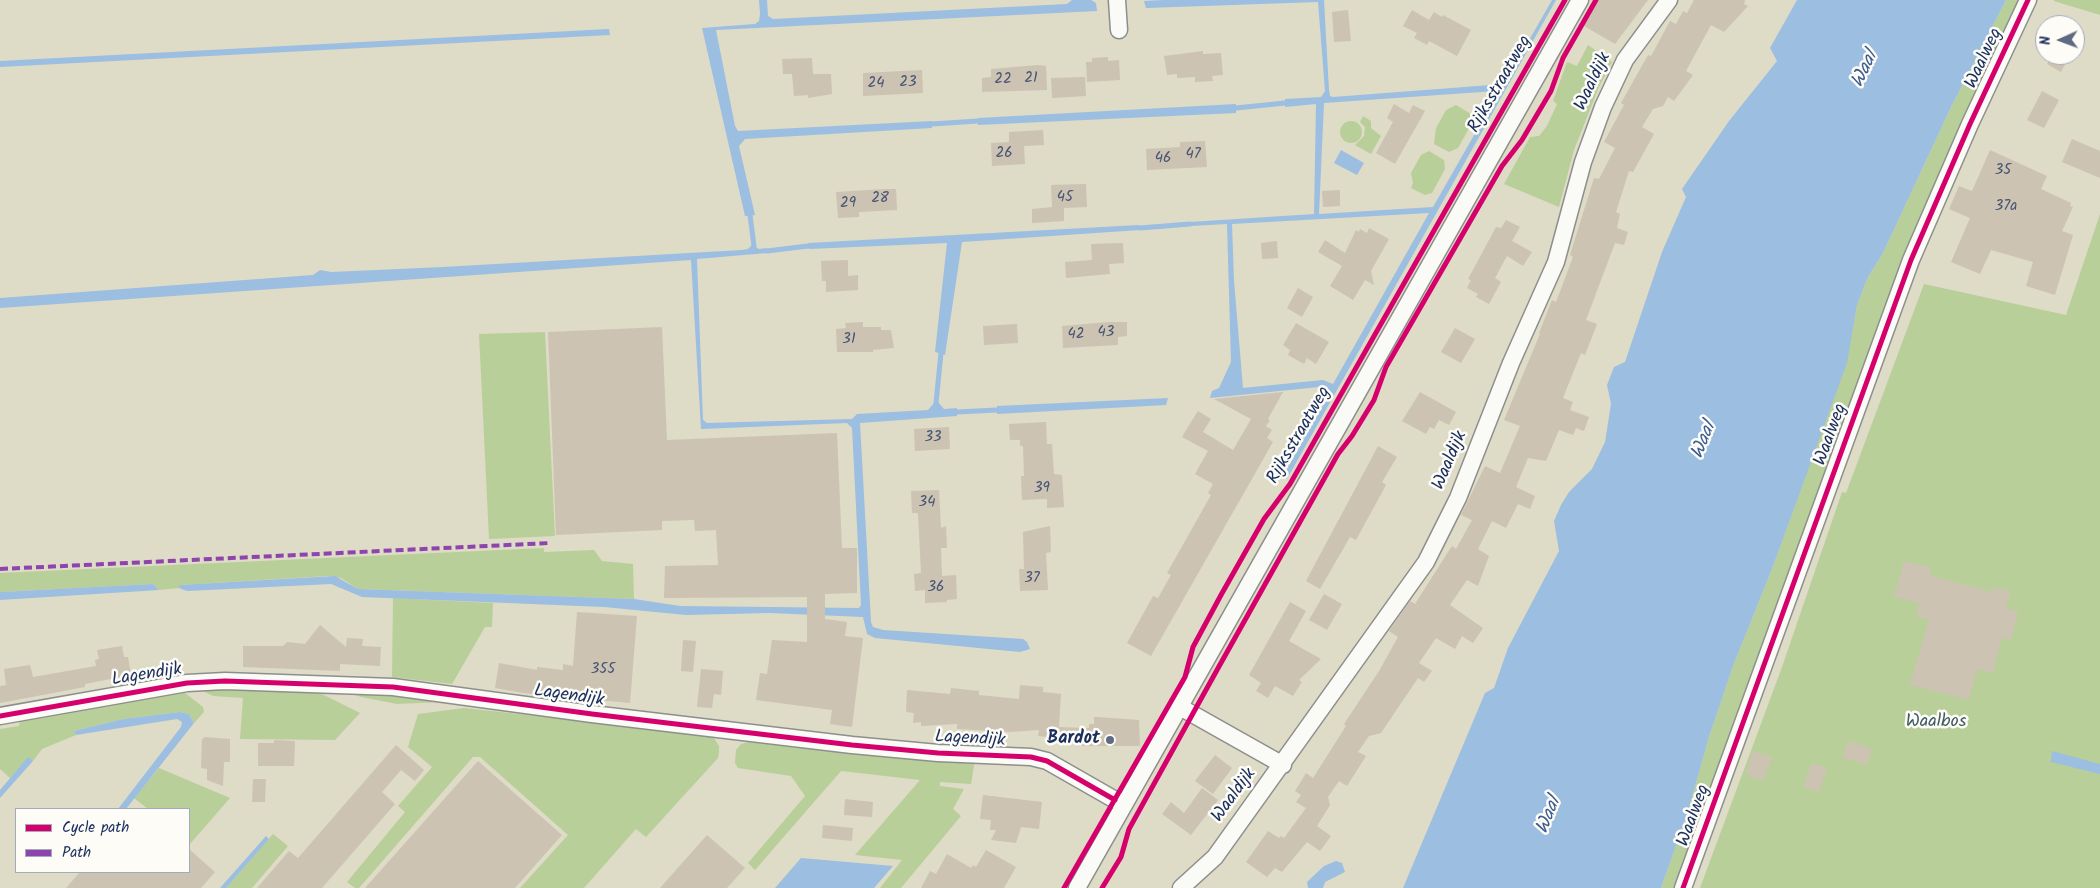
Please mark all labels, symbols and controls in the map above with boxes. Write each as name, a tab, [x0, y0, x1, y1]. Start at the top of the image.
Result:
north arrow	[2035, 15, 2085, 65]
street label: Waalweg	[1962, 25, 2008, 93]
street label: Rijksstraatweg	[1464, 33, 1538, 137]
text: N	[2035, 36, 2057, 45]
water label: Waal	[1848, 48, 1884, 92]
street label: Waaldijk	[1571, 49, 1617, 115]
house number: 21	[1024, 70, 1038, 88]
house number: 22	[994, 71, 1012, 89]
house number: 23	[899, 74, 917, 92]
house number: 24	[868, 75, 884, 93]
house number: 26	[995, 145, 1013, 163]
house number: 47	[1185, 146, 1201, 164]
house number: 46	[1155, 150, 1171, 168]
house number: 35	[1995, 162, 2011, 180]
house number: 45	[1057, 189, 1073, 207]
house number: 28	[871, 190, 889, 208]
house number: 29	[840, 195, 856, 213]
house number: 37a	[1995, 198, 2017, 216]
house number: 43	[1098, 324, 1114, 342]
house number: 42	[1068, 326, 1084, 344]
house number: 31	[842, 331, 856, 349]
street label: Rijksstraatweg	[1263, 384, 1337, 488]
street label: Waalweg	[1811, 401, 1853, 469]
water label: Waal	[1687, 419, 1723, 463]
street label: Waaldijk	[1429, 428, 1473, 494]
house number: 33	[924, 429, 942, 447]
house number: 39	[1034, 480, 1050, 498]
house number: 34	[919, 494, 935, 512]
house number: 37	[1024, 570, 1040, 588]
house number: 36	[928, 579, 944, 597]
street label: Lagendijk	[110, 660, 184, 692]
house number: 355	[591, 661, 615, 679]
street label: Lagendijk	[532, 681, 606, 713]
park label: Waalbos	[1906, 712, 1966, 734]
street label: Lagendijk	[934, 727, 1006, 753]
place label: Bardot	[1047, 729, 1100, 751]
marker: Bardot	[1104, 734, 1116, 746]
street label: Waaldijk	[1208, 765, 1262, 827]
street label: Waalweg	[1674, 782, 1716, 850]
water label: Waal	[1532, 794, 1568, 838]
legend	[15, 808, 190, 873]
text: Cycle path	[62, 816, 129, 840]
text: Path	[62, 841, 91, 865]

